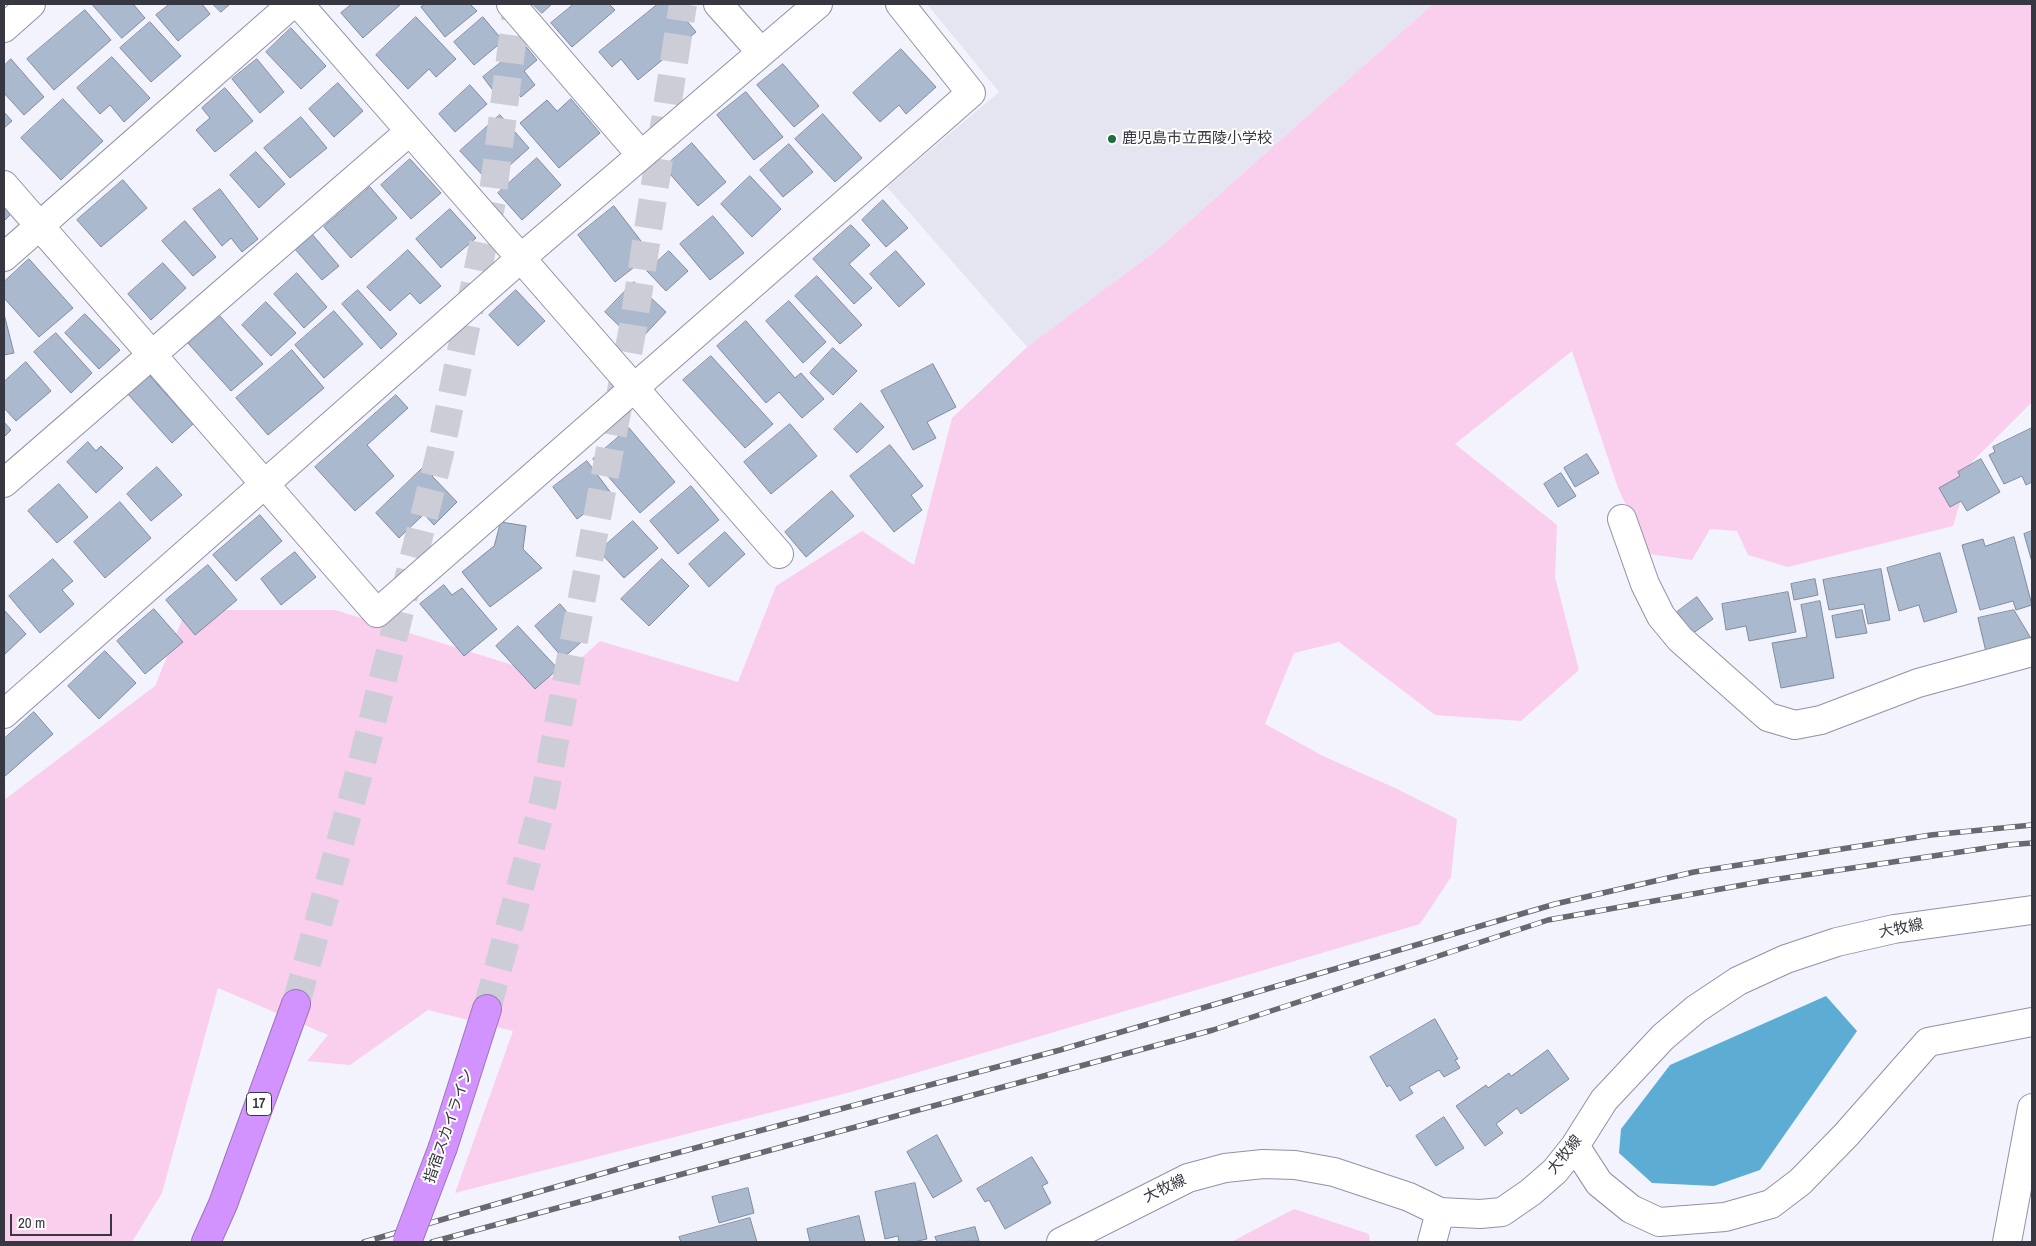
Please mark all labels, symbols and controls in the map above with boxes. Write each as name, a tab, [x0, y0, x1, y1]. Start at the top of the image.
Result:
place label: 鹿児島市立西陵小学校	[1122, 130, 1272, 148]
marker: 鹿児島市立西陵小学校	[1106, 133, 1118, 145]
street label: 大牧線	[1877, 916, 1925, 942]
street label: 指宿スカイライン	[421, 1066, 477, 1186]
road number: 17	[246, 1092, 272, 1116]
street label: 大牧線	[1544, 1132, 1586, 1178]
street label: 大牧線	[1141, 1171, 1189, 1207]
scale bar	[12, 1204, 115, 1236]
text: 20 m	[18, 1212, 45, 1233]

